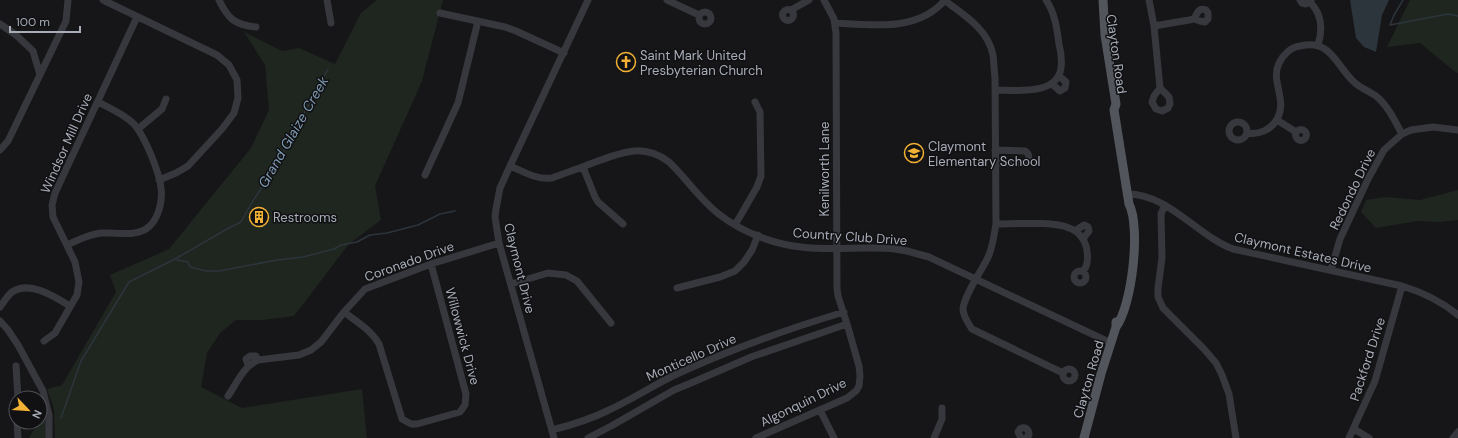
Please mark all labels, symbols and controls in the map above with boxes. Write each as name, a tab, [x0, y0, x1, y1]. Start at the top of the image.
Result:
scale bar	[10, 8, 80, 34]
street label: Clayton Road	[1103, 13, 1130, 95]
text: 100 m	[16, 14, 50, 30]
place label: Saint Mark United Presbyterian Church	[640, 47, 763, 79]
church icon: Saint Mark United Presbyterian Church	[615, 51, 637, 73]
water label: Grand Glaize Creek	[254, 72, 333, 191]
street label: Windsor Mill Drive	[37, 90, 96, 196]
street label: Kenilworth Lane	[816, 121, 833, 217]
place label: Claymont Elementary School	[928, 138, 1041, 170]
school or university icon: Claymont Elementary School	[903, 142, 925, 164]
street label: Redondo Drive	[1325, 146, 1379, 233]
building icon: Restrooms	[248, 206, 270, 228]
place label: Restrooms	[273, 209, 337, 226]
street label: Claymont Drive	[500, 221, 539, 315]
street label: Country Club Drive	[792, 224, 908, 249]
street label: Claymont Estates Drive	[1233, 228, 1373, 277]
street label: Coronado Drive	[362, 237, 456, 286]
street label: Willowwick Drive	[441, 286, 484, 387]
street label: Packford Drive	[1346, 315, 1389, 403]
street label: Monticello Drive	[643, 330, 739, 385]
street label: Clayton Road	[1069, 338, 1108, 420]
street label: Algonquin Drive	[757, 374, 849, 431]
north arrow	[8, 390, 48, 430]
text: N	[29, 408, 45, 421]

